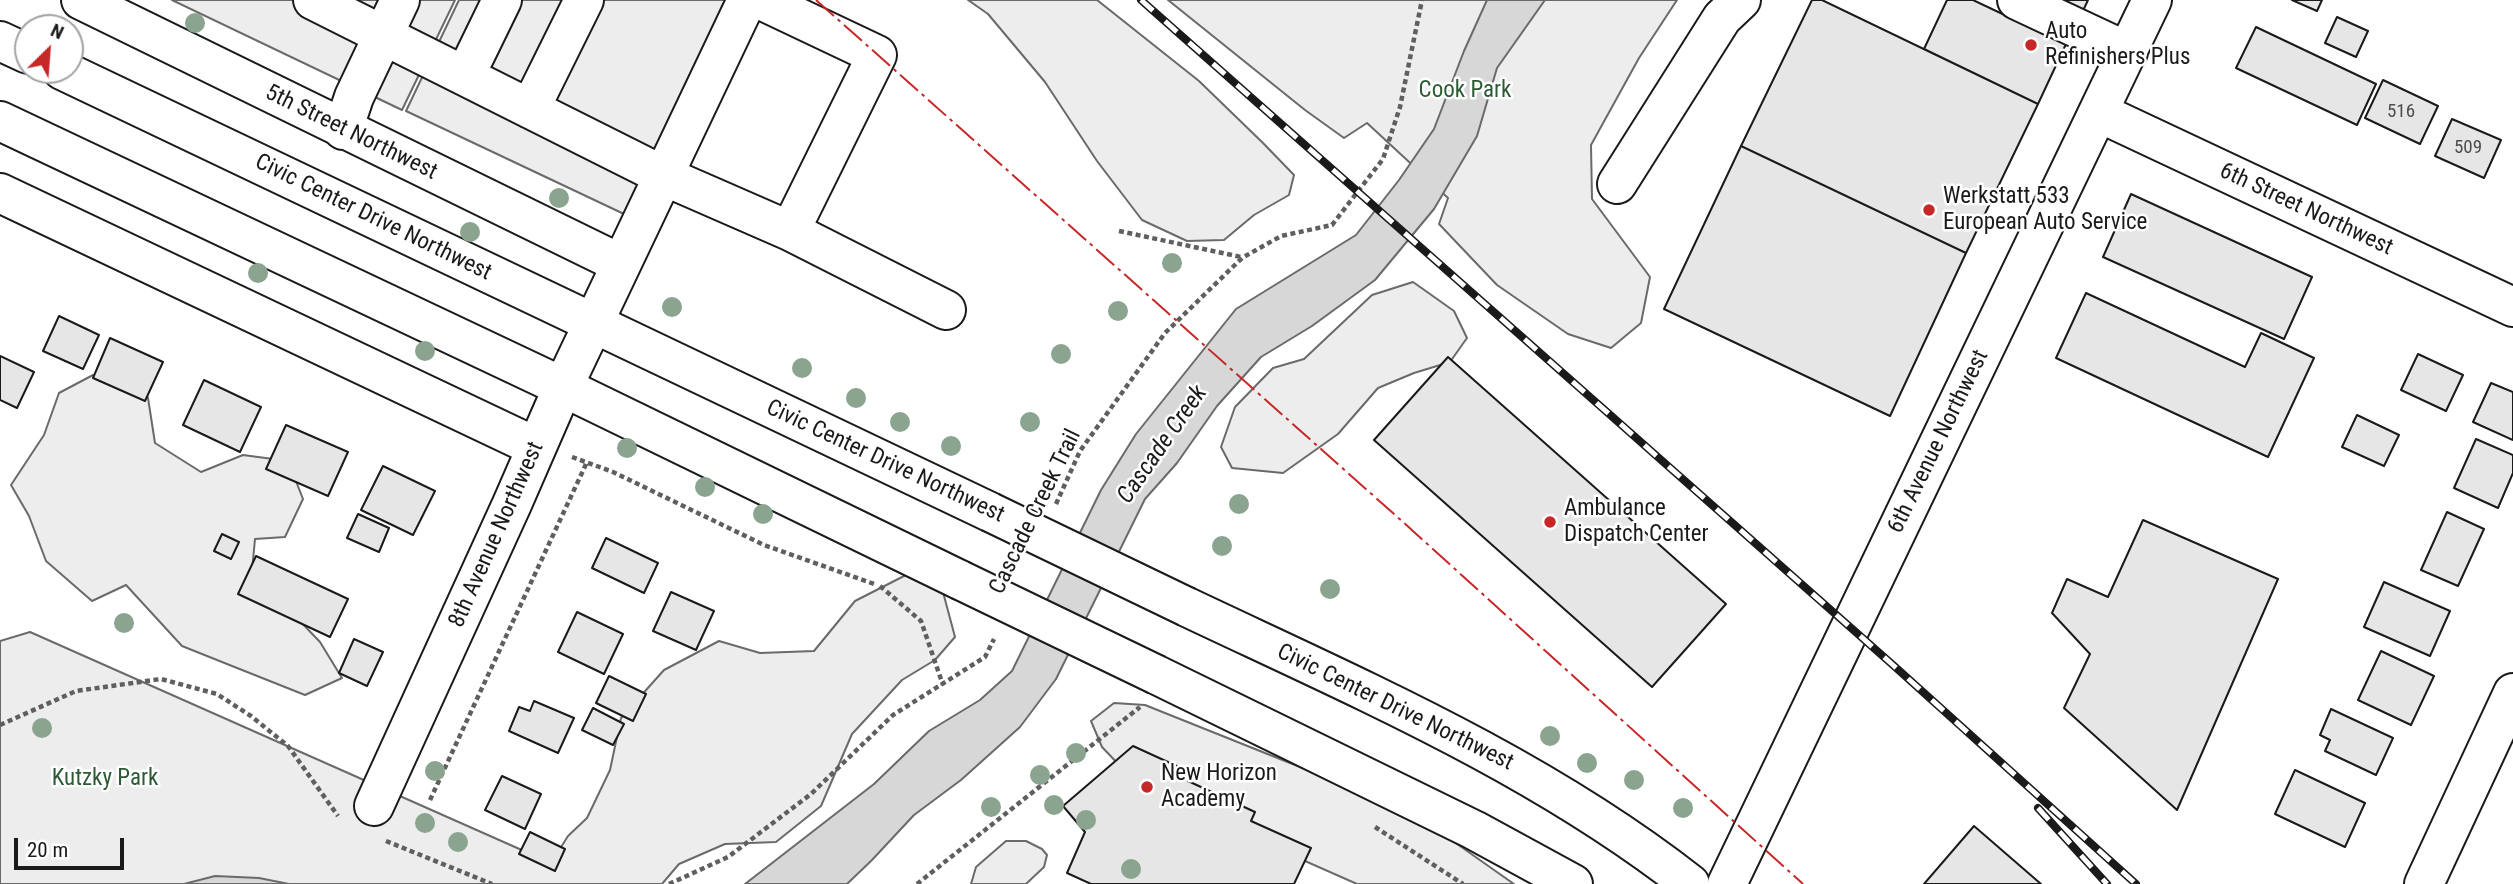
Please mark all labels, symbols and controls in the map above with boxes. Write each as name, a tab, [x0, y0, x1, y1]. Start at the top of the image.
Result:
north arrow	[14, 14, 84, 84]
text: N	[47, 18, 67, 44]
place label: Auto Refinishers Plus	[2045, 18, 2190, 72]
marker: Auto Refinishers Plus	[2023, 37, 2039, 53]
park label: Cook Park	[1419, 77, 1511, 105]
street label: 5th Street Northwest	[260, 79, 442, 187]
house number: 516	[2387, 101, 2415, 123]
house number: 509	[2454, 137, 2482, 159]
street label: Civic Center Drive Northwest	[250, 149, 496, 287]
street label: 6th Street Northwest	[2215, 158, 2397, 262]
place label: Werkstatt 533 European Auto Service	[1943, 183, 2147, 237]
marker: Werkstatt 533 European Auto Service	[1921, 202, 1937, 218]
street label: 6th Avenue Northwest	[1883, 346, 1995, 538]
water label: Cascade Creek	[1112, 381, 1214, 509]
street label: Civic Center Drive Northwest	[762, 395, 1008, 529]
street label: Cascade Creek Trail	[984, 425, 1088, 599]
street label: 8th Avenue Northwest	[444, 438, 550, 632]
place label: Ambulance Dispatch Center	[1564, 495, 1709, 549]
marker: Ambulance Dispatch Center	[1542, 514, 1558, 530]
street label: Civic Center Drive Northwest	[1272, 639, 1518, 777]
place label: New Horizon Academy	[1161, 760, 1277, 814]
park label: Kutzky Park	[52, 765, 158, 793]
marker: New Horizon Academy	[1139, 779, 1155, 795]
scale bar	[18, 824, 128, 868]
text: 20 m	[27, 838, 68, 862]

